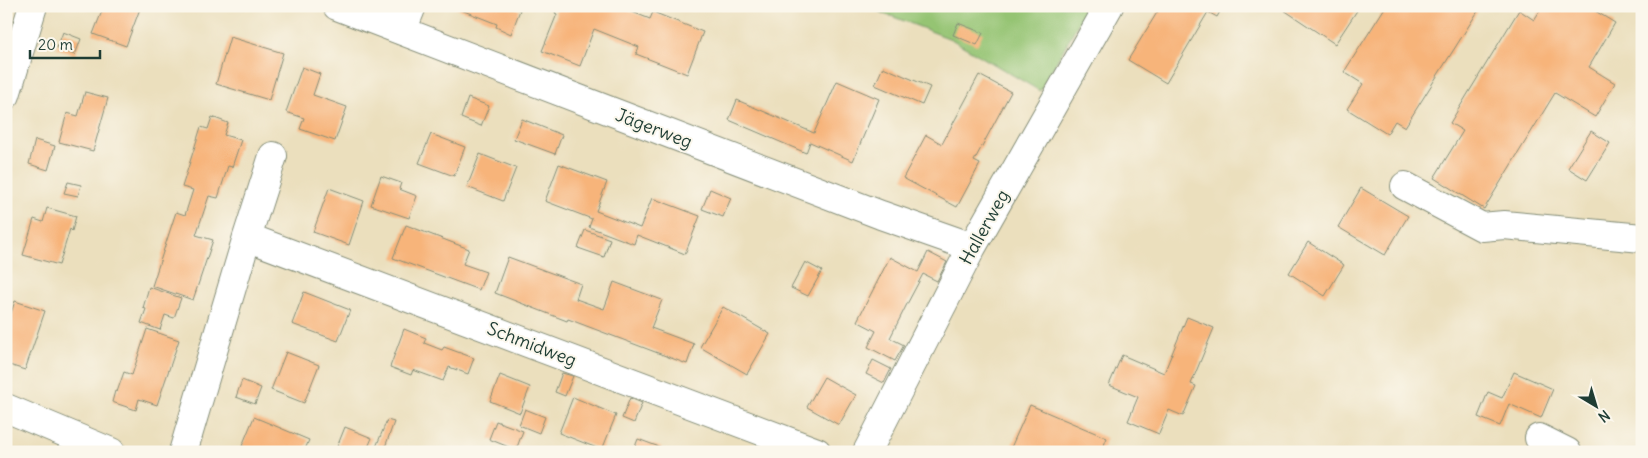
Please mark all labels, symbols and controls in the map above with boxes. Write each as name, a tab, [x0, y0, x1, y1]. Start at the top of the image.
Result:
scale bar	[30, 28, 100, 60]
text: 20 m	[38, 35, 73, 54]
street label: Jägerweg	[612, 103, 696, 153]
street label: Hallerweg	[954, 185, 1014, 269]
street label: Schmidweg	[484, 316, 580, 372]
north arrow	[1570, 380, 1620, 430]
text: N	[1595, 406, 1613, 426]

